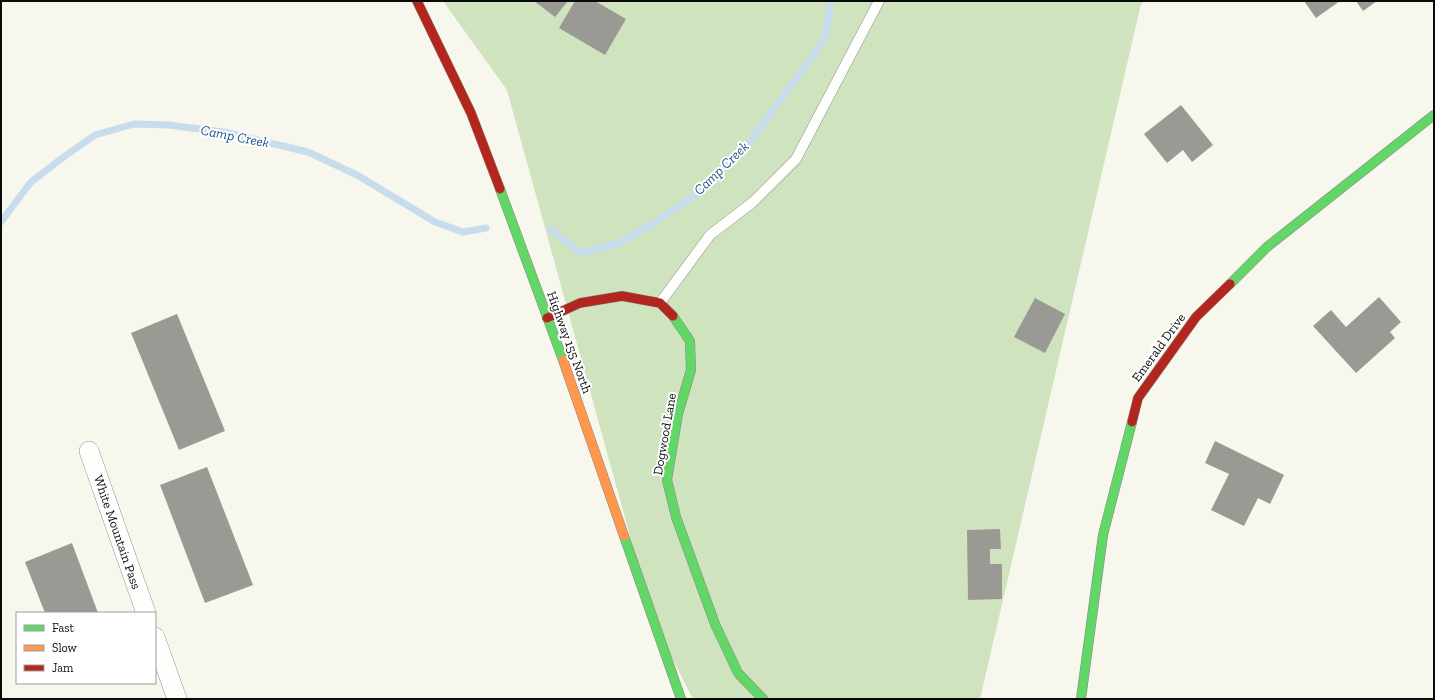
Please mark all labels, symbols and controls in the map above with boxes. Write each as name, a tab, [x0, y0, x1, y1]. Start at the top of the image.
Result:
water label: Camp Creek	[199, 122, 271, 151]
water label: Camp Creek	[691, 138, 752, 199]
street label: Highway 155 North	[544, 289, 595, 396]
street label: Emerald Drive	[1129, 310, 1188, 384]
street label: Dogwood Lane	[650, 392, 679, 476]
street label: White Mountain Pass	[91, 473, 144, 591]
legend	[16, 612, 156, 684]
text: Fast	[52, 621, 75, 635]
text: Slow	[52, 641, 78, 655]
text: Jam	[52, 661, 74, 675]

